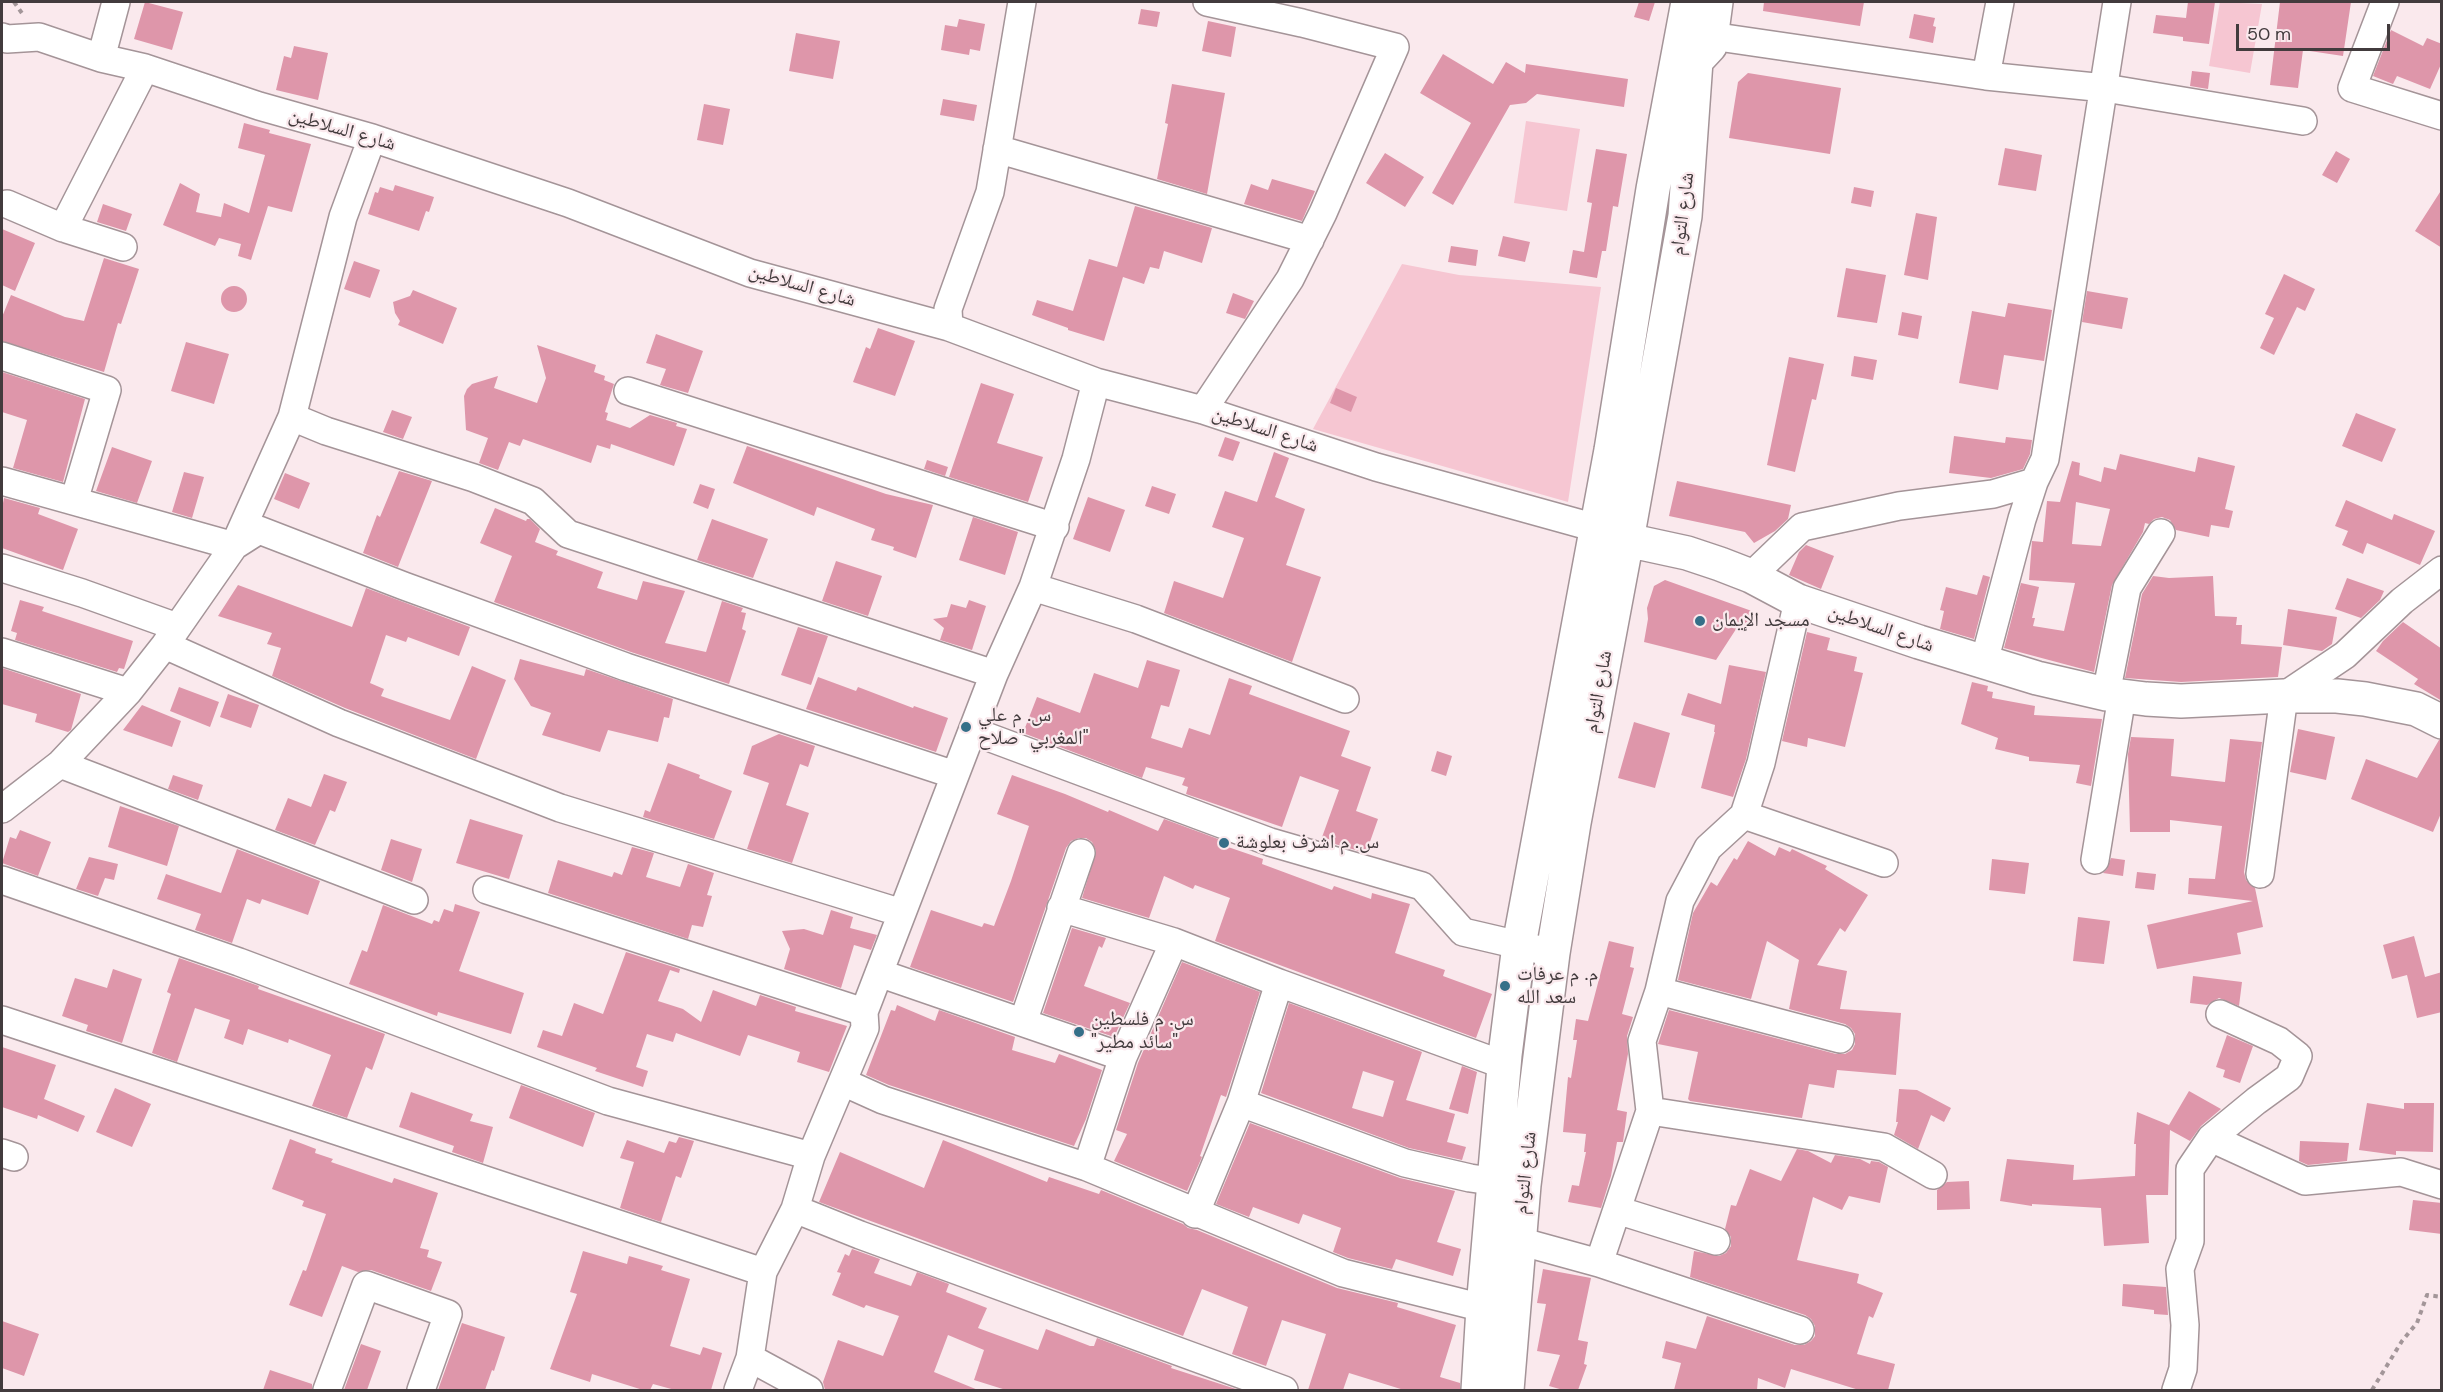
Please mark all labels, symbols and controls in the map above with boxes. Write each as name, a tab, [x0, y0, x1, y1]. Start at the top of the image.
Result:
scale bar	[2239, 12, 2394, 50]
text: 50 m	[2247, 22, 2291, 46]
street label: شارع السلاطين	[286, 103, 398, 157]
street label: شارع التوام	[1666, 171, 1700, 257]
street label: شارع السلاطين	[746, 259, 858, 313]
street label: شارع السلاطين	[1209, 402, 1321, 458]
street label: شارع السلاطين	[1825, 600, 1937, 658]
place label: مسجد الإيمان	[1712, 609, 1810, 633]
marker: مسجد الإيمان	[1693, 614, 1707, 628]
street label: شارع التوام	[1580, 649, 1618, 735]
place label: س. م علي المغربي "صلاح"	[978, 704, 1088, 751]
marker: س. م علي المغربي "صلاح"	[959, 720, 973, 734]
place label: س. م اشرف بعلوشة	[1236, 831, 1379, 855]
marker: س. م اشرف بعلوشة	[1217, 836, 1231, 850]
place label: م. م عرفات سعد الله	[1517, 963, 1598, 1010]
marker: م. م عرفات سعد الله	[1498, 979, 1512, 993]
place label: س. م فلسطين "سائد مطير"	[1091, 1008, 1194, 1055]
marker: س. م فلسطين "سائد مطير"	[1072, 1025, 1086, 1039]
street label: شارع التوام	[1510, 1130, 1542, 1216]

